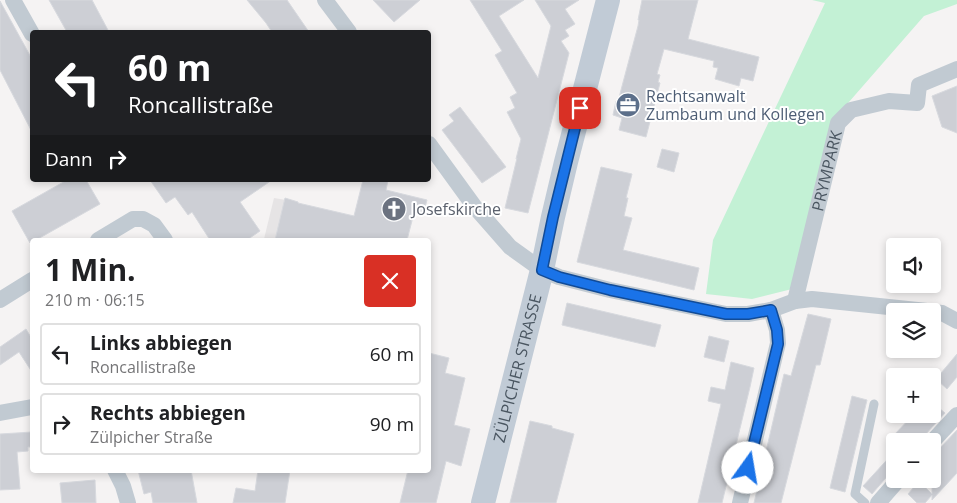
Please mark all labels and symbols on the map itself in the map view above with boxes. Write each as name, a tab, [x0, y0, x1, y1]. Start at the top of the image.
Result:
place label: Rechtsanwalt Zumbaum und Kollegen	[646, 85, 825, 125]
pin	[559, 87, 601, 129]
office icon: Rechtsanwalt Zumbaum und Kollegen	[615, 92, 641, 118]
street label: PRYMPARK	[806, 128, 847, 213]
church icon: Josefskirche	[381, 196, 407, 222]
place label: Josefskirche	[410, 198, 501, 220]
street label: ZÜLPICHER STRASSE	[488, 292, 546, 445]
position arrow	[721, 441, 773, 493]

